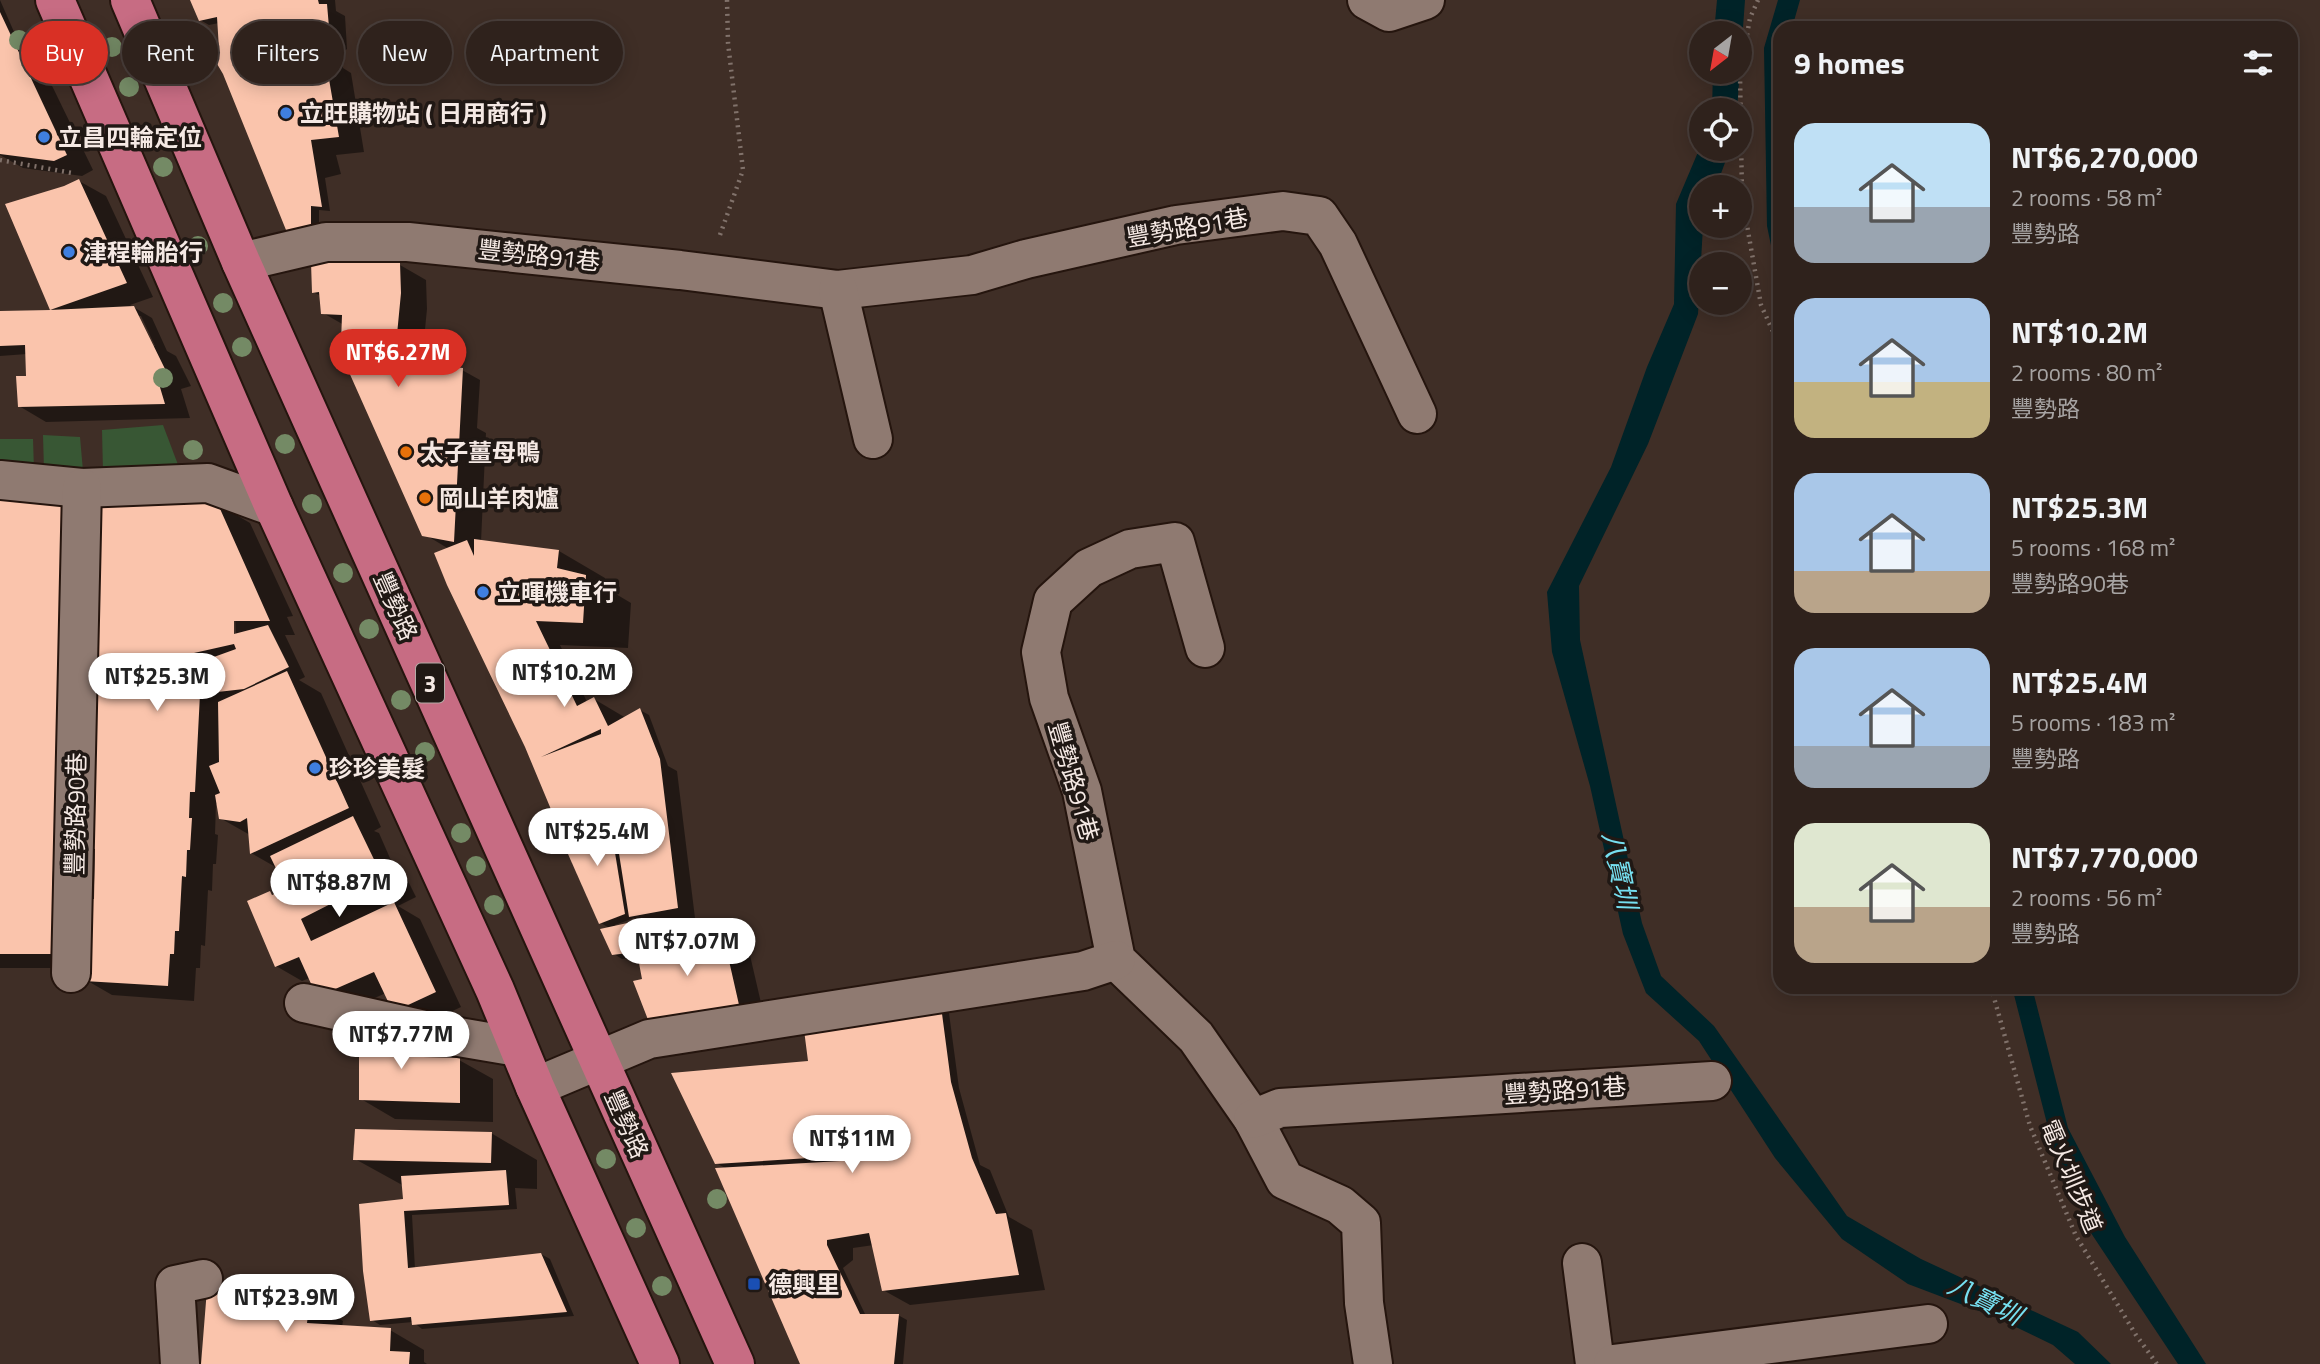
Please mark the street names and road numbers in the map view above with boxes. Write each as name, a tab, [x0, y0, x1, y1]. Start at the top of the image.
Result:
street label: 豐勢路91巷	[1123, 199, 1251, 255]
street label: 豐勢路91巷	[476, 231, 602, 279]
street label: 豐勢路	[365, 566, 427, 646]
road number: 3	[416, 664, 444, 702]
street label: 豐勢路91巷	[1040, 717, 1108, 845]
street label: 豐勢路90巷	[56, 752, 94, 876]
street label: 豐勢路91巷	[1502, 1068, 1628, 1112]
street label: 豐勢路	[596, 1084, 658, 1164]
street label: 電火圳步道	[2032, 1114, 2112, 1238]

